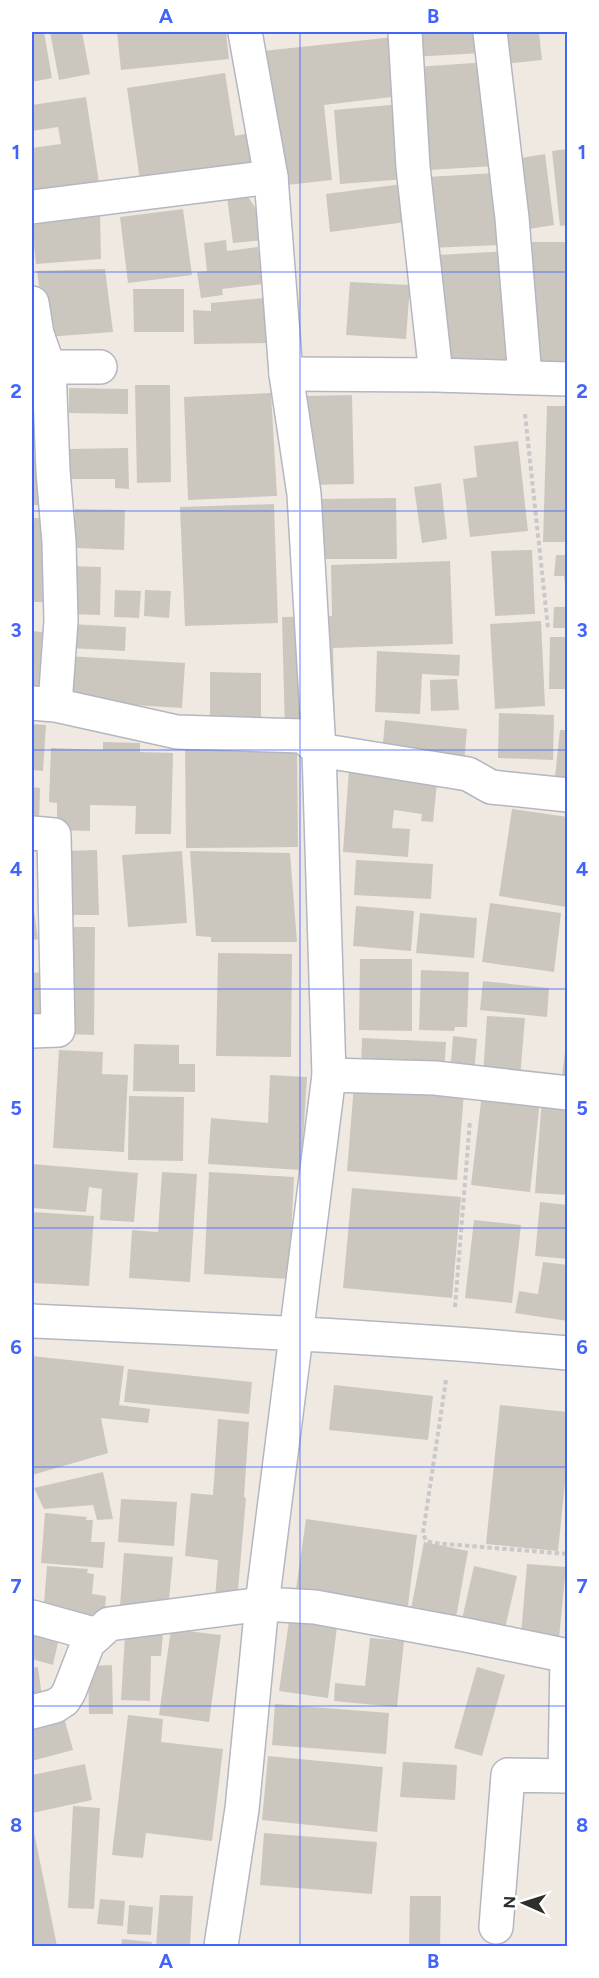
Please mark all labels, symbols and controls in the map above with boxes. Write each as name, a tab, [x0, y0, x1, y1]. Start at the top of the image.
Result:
text: A	[159, 4, 174, 28]
text: B	[427, 4, 439, 28]
text: 1	[12, 140, 20, 164]
text: 1	[578, 140, 586, 164]
text: 2	[10, 379, 22, 403]
text: 2	[576, 379, 588, 403]
text: 3	[10, 618, 22, 642]
text: 3	[576, 618, 588, 642]
text: 4	[10, 857, 23, 881]
text: 4	[576, 857, 589, 881]
text: 5	[10, 1096, 22, 1120]
text: 5	[576, 1096, 588, 1120]
text: 6	[10, 1335, 22, 1359]
text: 6	[576, 1335, 588, 1359]
text: 7	[10, 1574, 22, 1598]
text: 7	[576, 1574, 588, 1598]
text: 8	[10, 1813, 22, 1837]
text: 8	[576, 1813, 588, 1837]
north arrow	[494, 1873, 554, 1933]
text: N	[500, 1896, 519, 1909]
text: A	[159, 1949, 174, 1973]
text: B	[427, 1949, 439, 1973]

